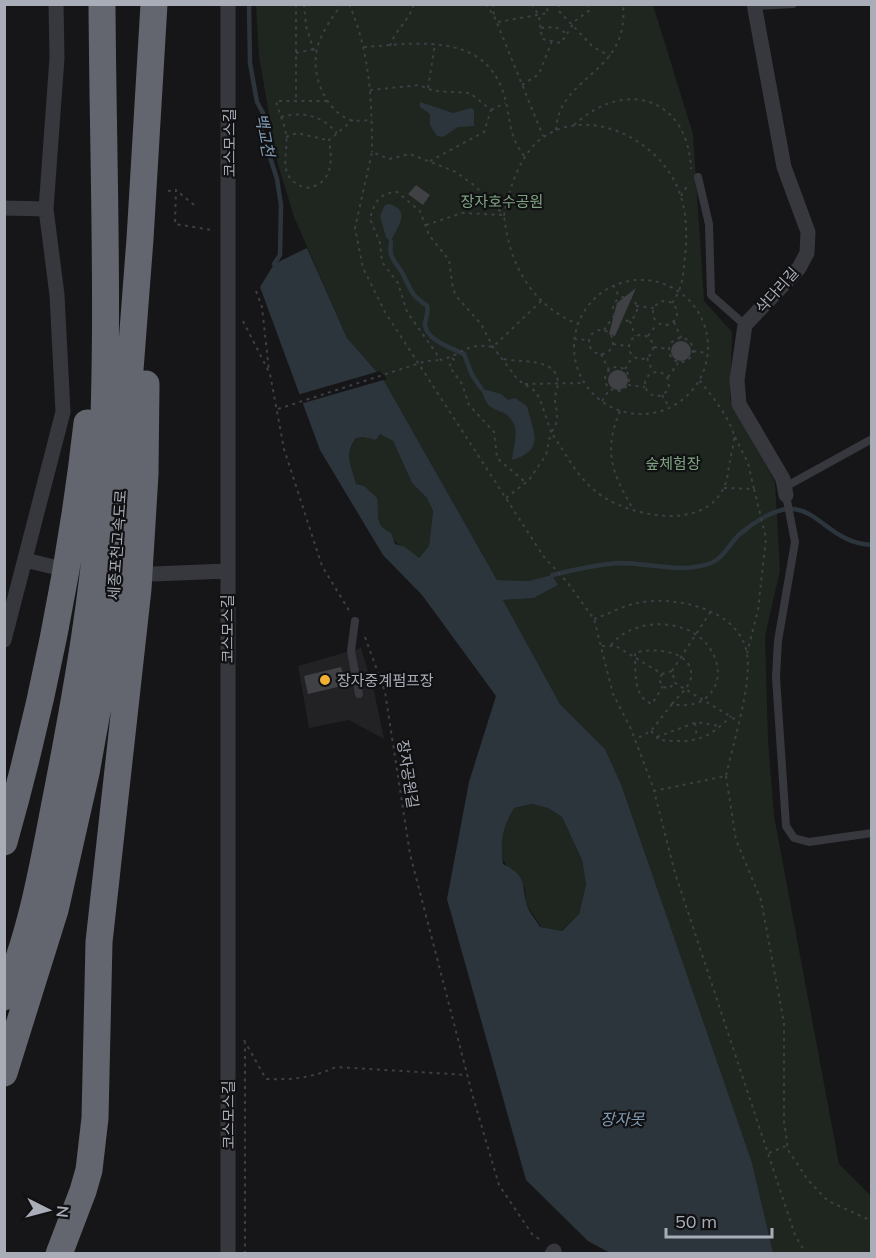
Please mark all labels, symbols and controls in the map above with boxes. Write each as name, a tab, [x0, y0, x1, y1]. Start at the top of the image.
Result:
street label: 코스모스길	[220, 108, 239, 178]
water label: 백교천	[251, 111, 279, 161]
park label: 장자호수공원	[461, 192, 543, 211]
street label: 삭다리길	[751, 263, 803, 317]
park label: 숲체험장	[645, 454, 701, 473]
street label: 세종포천고속도로	[104, 489, 130, 601]
street label: 코스모스길	[218, 594, 237, 664]
place label: 장자중계펌프장	[337, 671, 434, 690]
marker: 장자중계펌프장	[318, 673, 332, 687]
street label: 장자공원길	[393, 738, 423, 810]
street label: 코스모스길	[219, 1080, 238, 1150]
water label: 장자못	[600, 1109, 645, 1129]
north arrow	[18, 1180, 78, 1240]
scale bar	[666, 1201, 772, 1239]
text: N	[52, 1205, 73, 1219]
text: 50 m	[675, 1210, 717, 1233]

